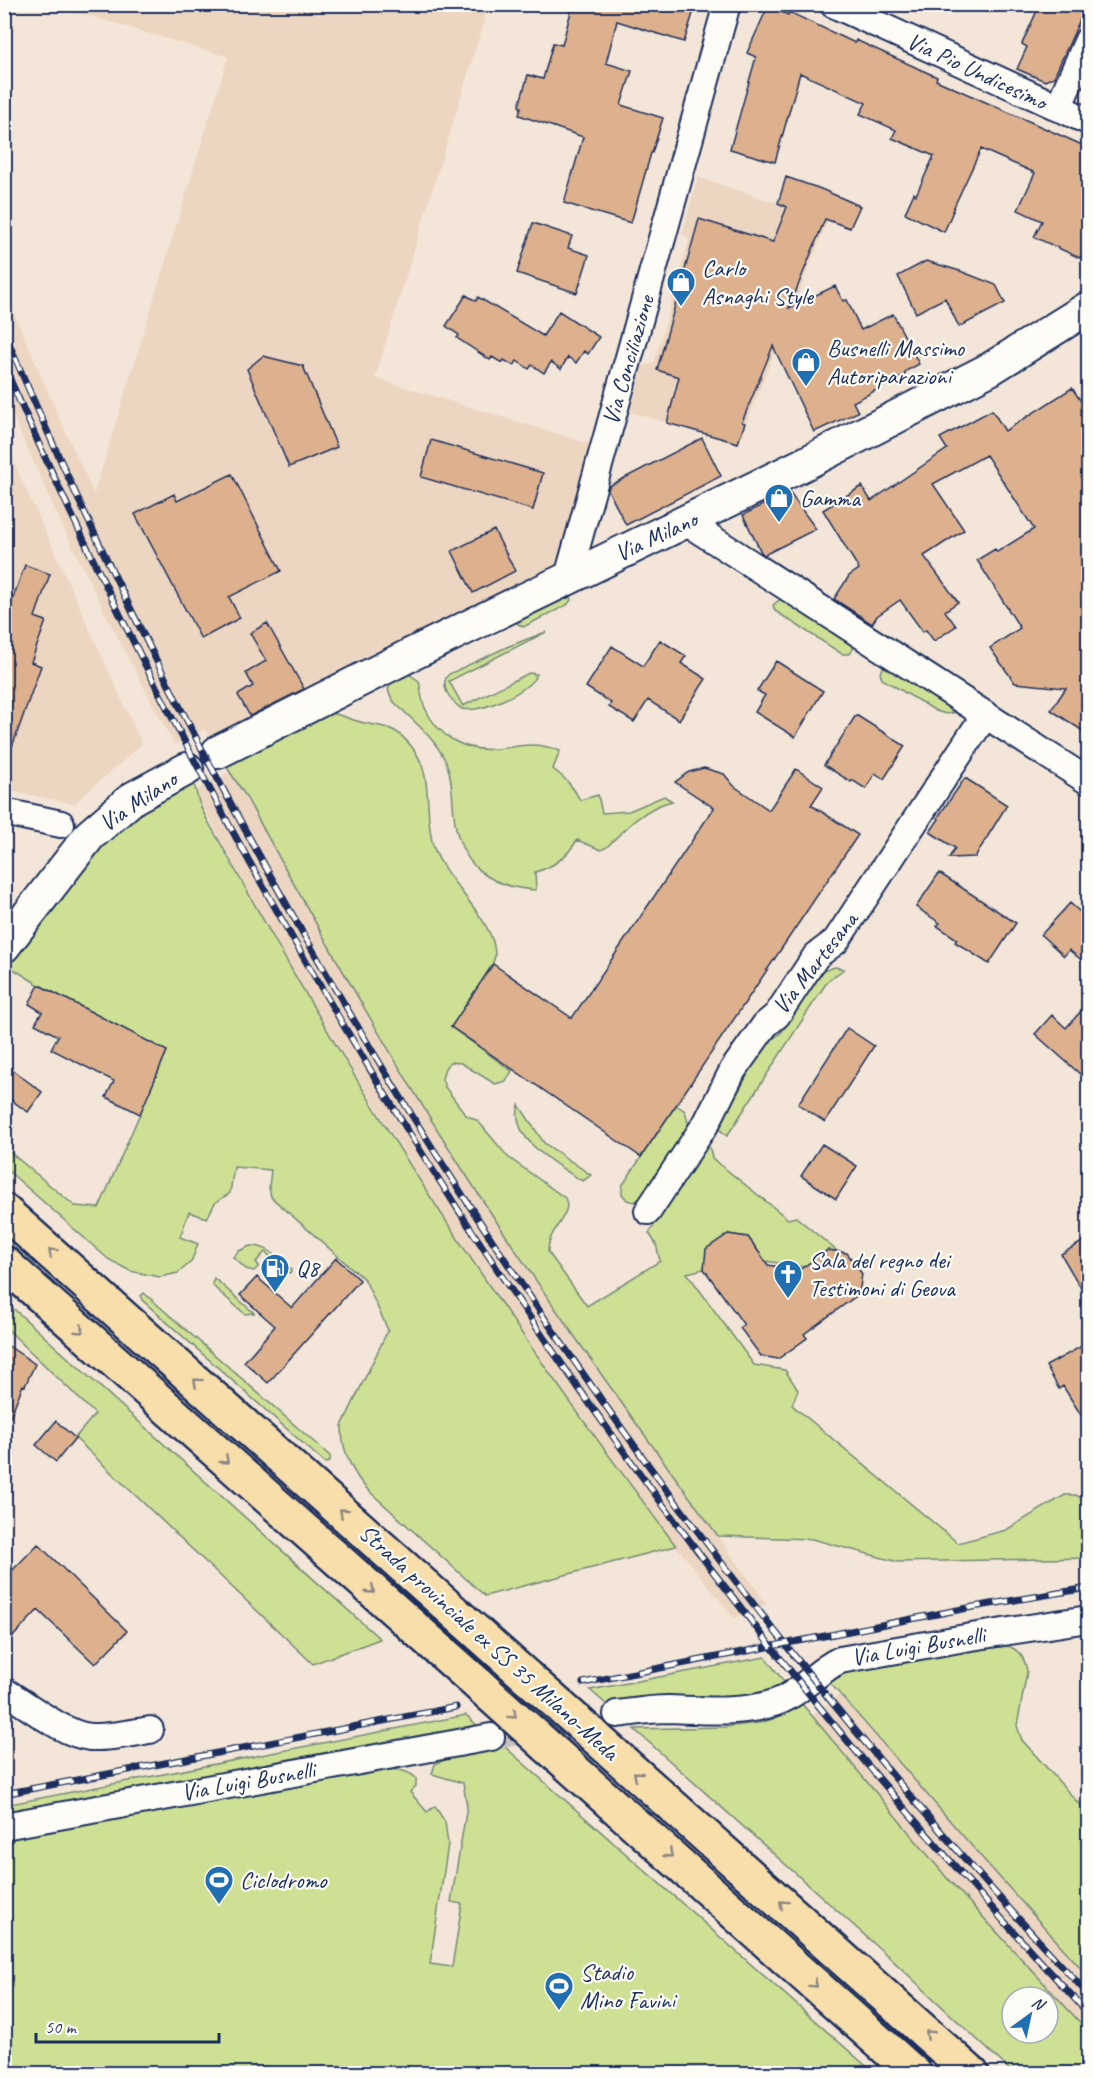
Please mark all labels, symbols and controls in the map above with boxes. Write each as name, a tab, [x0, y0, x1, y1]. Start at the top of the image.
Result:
street label: Via Pio Undicesimo	[902, 26, 1054, 117]
place label: Carlo Asnaghi Style	[702, 253, 815, 311]
shop icon: Carlo Asnaghi Style	[665, 266, 697, 308]
street label: Via Conciliazione	[595, 290, 661, 428]
place label: Busnelli Massimo Autoriparazioni	[827, 333, 966, 391]
shop icon: Busnelli Massimo Autoriparazioni	[790, 346, 822, 388]
shop icon: Gamma	[763, 482, 795, 524]
place label: Gamma	[800, 483, 861, 513]
street label: Via Milano	[610, 503, 704, 568]
street label: Via Milano	[93, 763, 185, 838]
street label: Via Martesana	[766, 904, 866, 1020]
place label: Sala del regno dei Testimoni di Geova	[809, 1245, 956, 1303]
one-way arrow	[48, 1248, 59, 1259]
fuel station icon: Q8	[259, 1252, 291, 1294]
place label: Q8	[296, 1253, 321, 1283]
church icon: Sala del regno dei Testimoni di Geova	[772, 1258, 804, 1300]
one-way arrow	[73, 1323, 83, 1334]
one-way arrow	[193, 1378, 204, 1389]
one-way arrow	[218, 1453, 229, 1464]
one-way arrow	[339, 1508, 350, 1519]
street label: Strada provinciale ex SS 35 Milano-Meda	[353, 1517, 626, 1768]
one-way arrow	[364, 1583, 375, 1594]
street label: Via Luigi Busnelli	[849, 1619, 989, 1672]
one-way arrow	[506, 1708, 517, 1719]
street label: Via Luigi Busnelli	[179, 1754, 319, 1807]
one-way arrow	[634, 1771, 644, 1782]
one-way arrow	[662, 1847, 673, 1858]
sports icon: Ciclodromo	[203, 1864, 235, 1906]
place label: Ciclodromo	[240, 1865, 328, 1895]
one-way arrow	[779, 1900, 790, 1911]
place label: Stadio Mino Favini	[580, 1957, 678, 2015]
sports icon: Stadio Mino Favini	[543, 1970, 575, 2012]
one-way arrow	[808, 1977, 818, 1988]
north arrow	[1000, 1985, 1060, 2045]
text: N	[1028, 1992, 1050, 2016]
scale bar	[36, 2006, 219, 2044]
text: 50 m	[45, 2016, 78, 2038]
one-way arrow	[925, 2030, 936, 2041]

